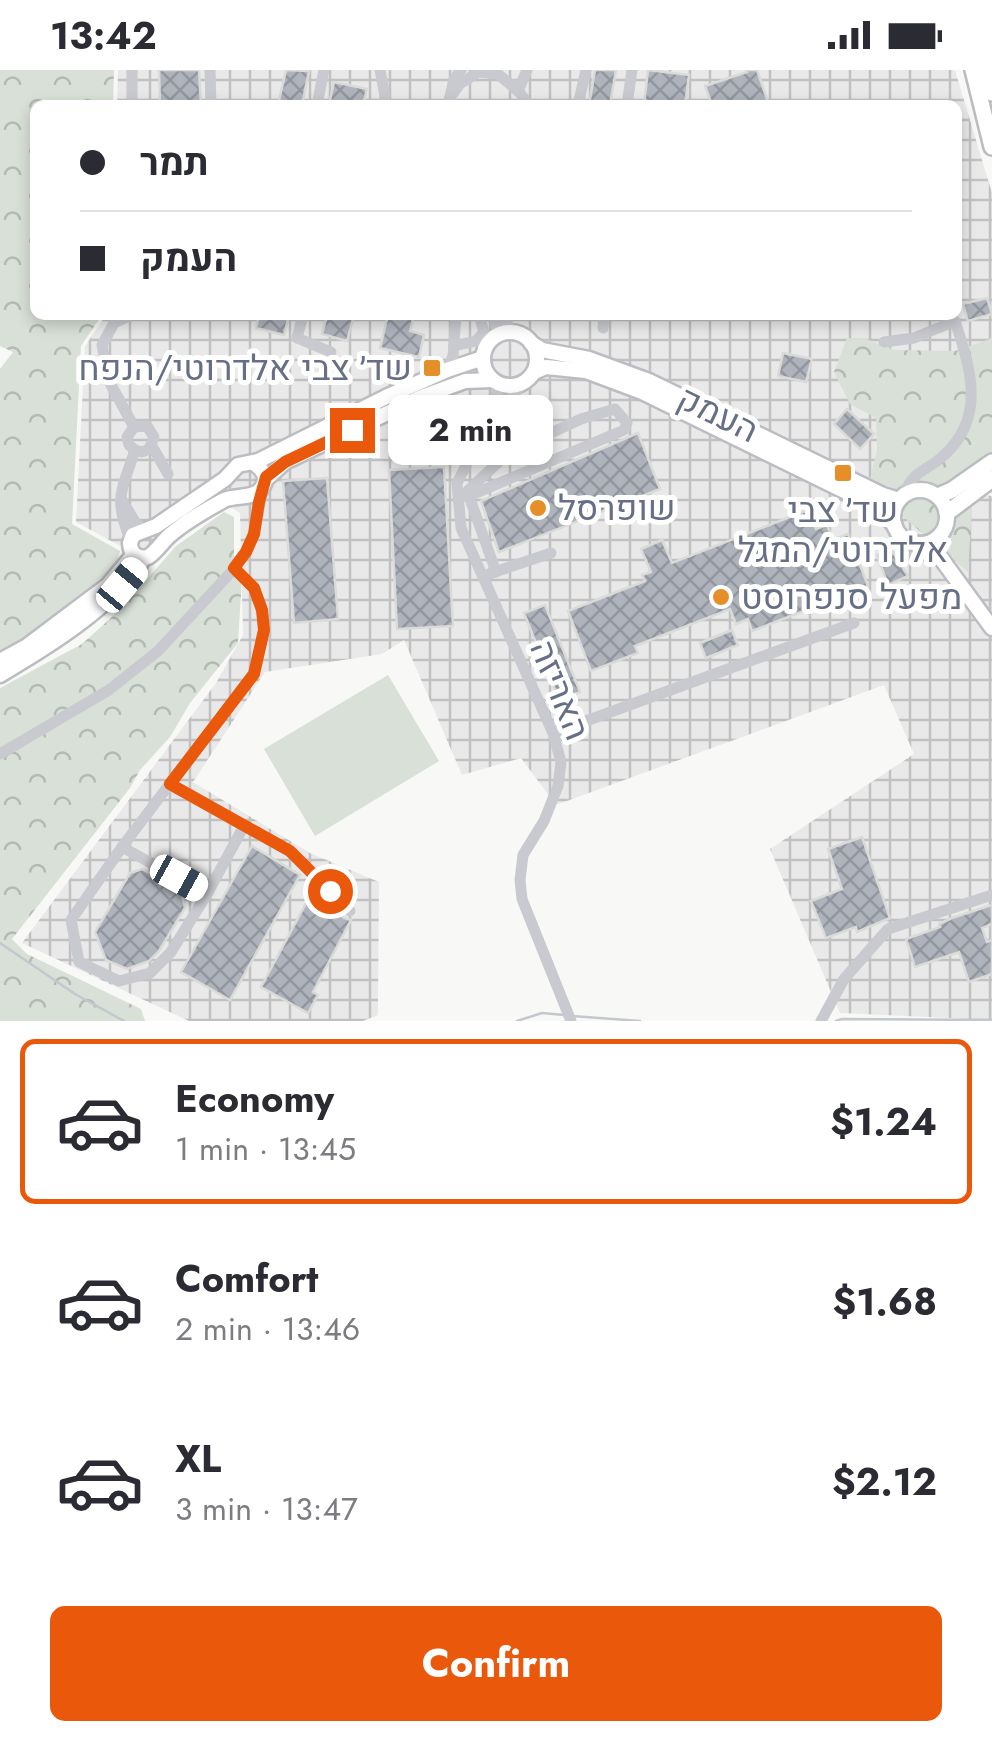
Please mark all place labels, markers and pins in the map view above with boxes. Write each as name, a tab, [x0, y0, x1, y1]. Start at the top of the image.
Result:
place label: שד׳ צבי אלדרוטי/הנפח	[78, 343, 412, 393]
marker: שד׳ צבי אלדרוטי/הנפח	[421, 357, 443, 379]
marker: שד׳ צבי אלדרוטי/המגל	[832, 462, 854, 484]
place label: שופרסל	[558, 483, 676, 533]
place label: שד׳ צבי אלדרוטי/המגל	[738, 485, 948, 575]
marker: שופרסל	[527, 497, 549, 519]
place label: מפעל סנפרוסט	[741, 572, 962, 622]
marker: מפעל סנפרוסט	[710, 586, 732, 608]

